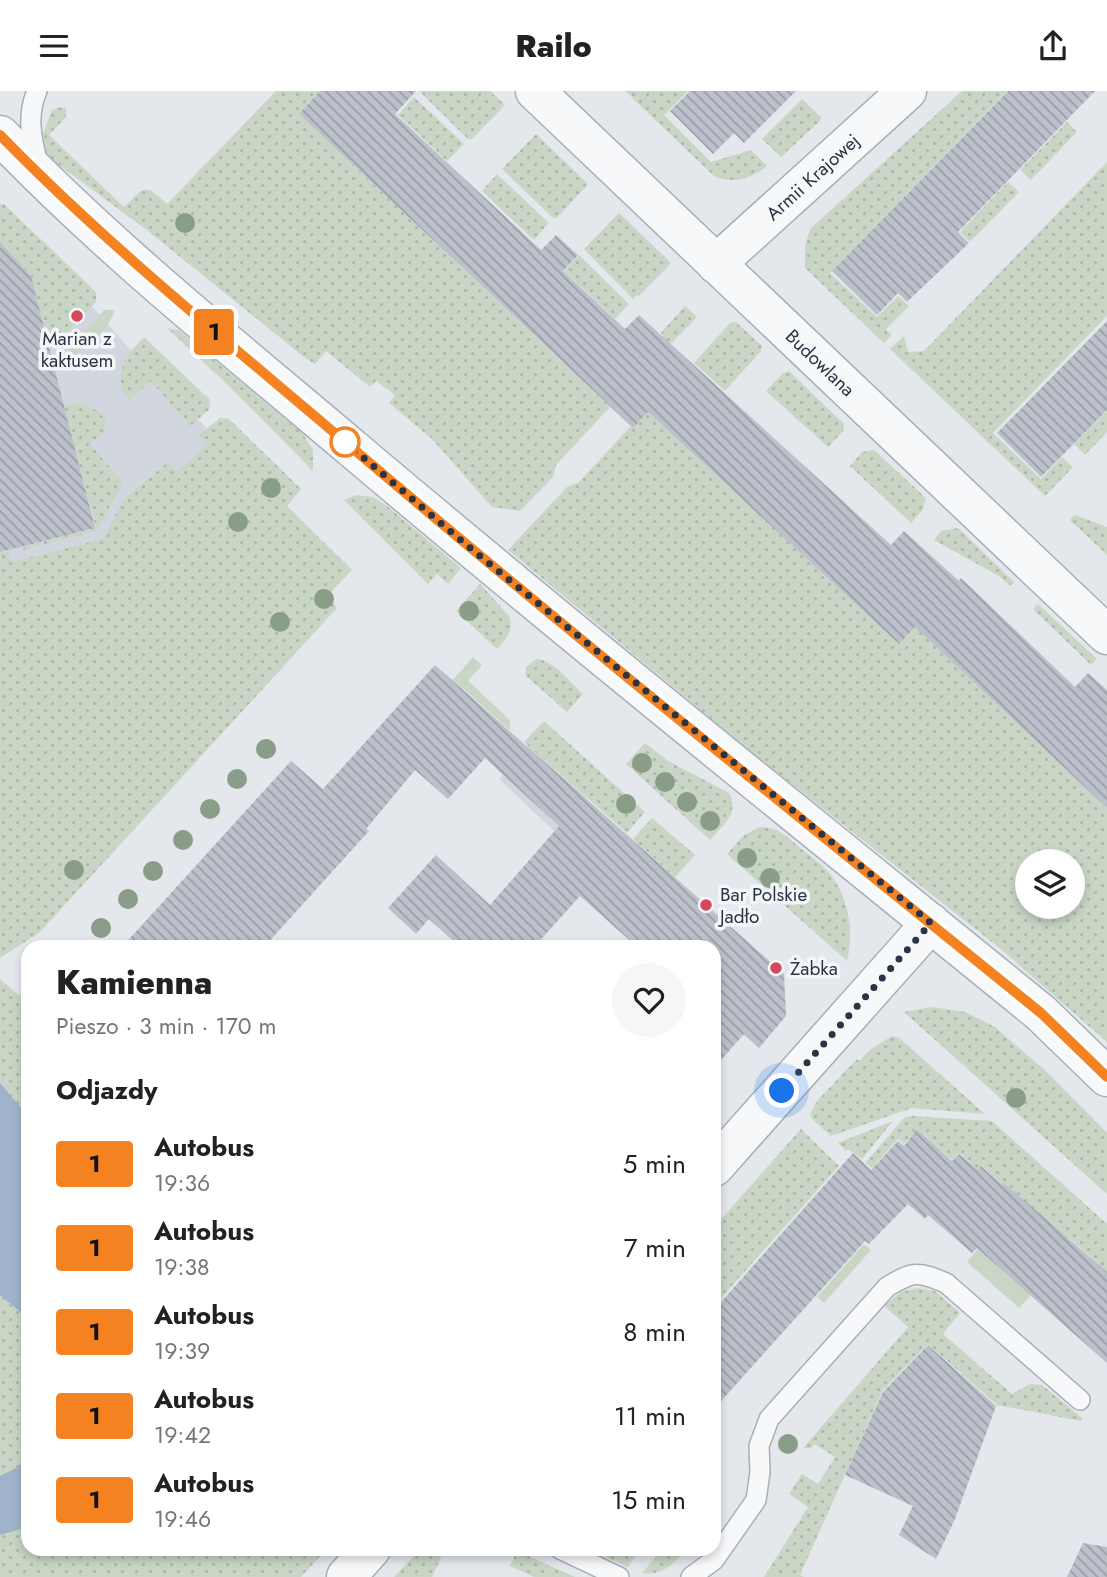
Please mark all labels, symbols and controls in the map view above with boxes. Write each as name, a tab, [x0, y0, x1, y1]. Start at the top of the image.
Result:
text: Railo	[515, 23, 592, 69]
icon: menu	[35, 27, 73, 65]
icon: share	[1034, 27, 1072, 65]
street label: Armii Krajowej	[760, 127, 865, 226]
marker: Marian z kaktusem	[69, 308, 85, 324]
line badge: 1	[191, 309, 237, 355]
text: 1	[208, 314, 220, 349]
street label: Budowlana	[780, 323, 861, 402]
place label: Marian z kaktusem	[41, 325, 113, 374]
unlabelled marker	[330, 427, 360, 457]
map controls	[1015, 849, 1085, 919]
button: layers	[1015, 849, 1085, 919]
place label: Bar Polskie Jadło	[717, 881, 808, 930]
marker: Bar Polskie Jadło	[698, 897, 714, 913]
place label: Żabka	[790, 955, 838, 982]
text: Kamienna	[56, 959, 212, 1006]
marker: Żabka	[768, 960, 784, 976]
button: heart	[612, 963, 686, 1037]
text: Pieszo · 3 min · 170 m	[56, 1009, 276, 1043]
text: Odjazdy	[56, 1071, 158, 1109]
your location	[764, 1073, 799, 1108]
text: Autobus	[154, 1128, 254, 1166]
text: 5 min	[623, 1145, 686, 1183]
text: 1	[88, 1146, 101, 1181]
text: 19:36	[154, 1166, 210, 1200]
text: Autobus	[154, 1212, 254, 1250]
text: 7 min	[624, 1229, 686, 1267]
text: 1	[88, 1230, 101, 1265]
text: 19:38	[154, 1250, 210, 1284]
text: Autobus	[154, 1296, 254, 1334]
text: 8 min	[623, 1313, 686, 1351]
text: 1	[88, 1314, 101, 1349]
text: 19:39	[154, 1334, 210, 1368]
text: Autobus	[154, 1380, 254, 1418]
text: 11 min	[614, 1397, 686, 1435]
text: 1	[88, 1398, 101, 1433]
text: 19:42	[154, 1418, 211, 1452]
text: Autobus	[154, 1464, 254, 1502]
text: 15 min	[611, 1481, 686, 1519]
text: 1	[88, 1482, 101, 1517]
text: 19:46	[154, 1502, 211, 1536]

